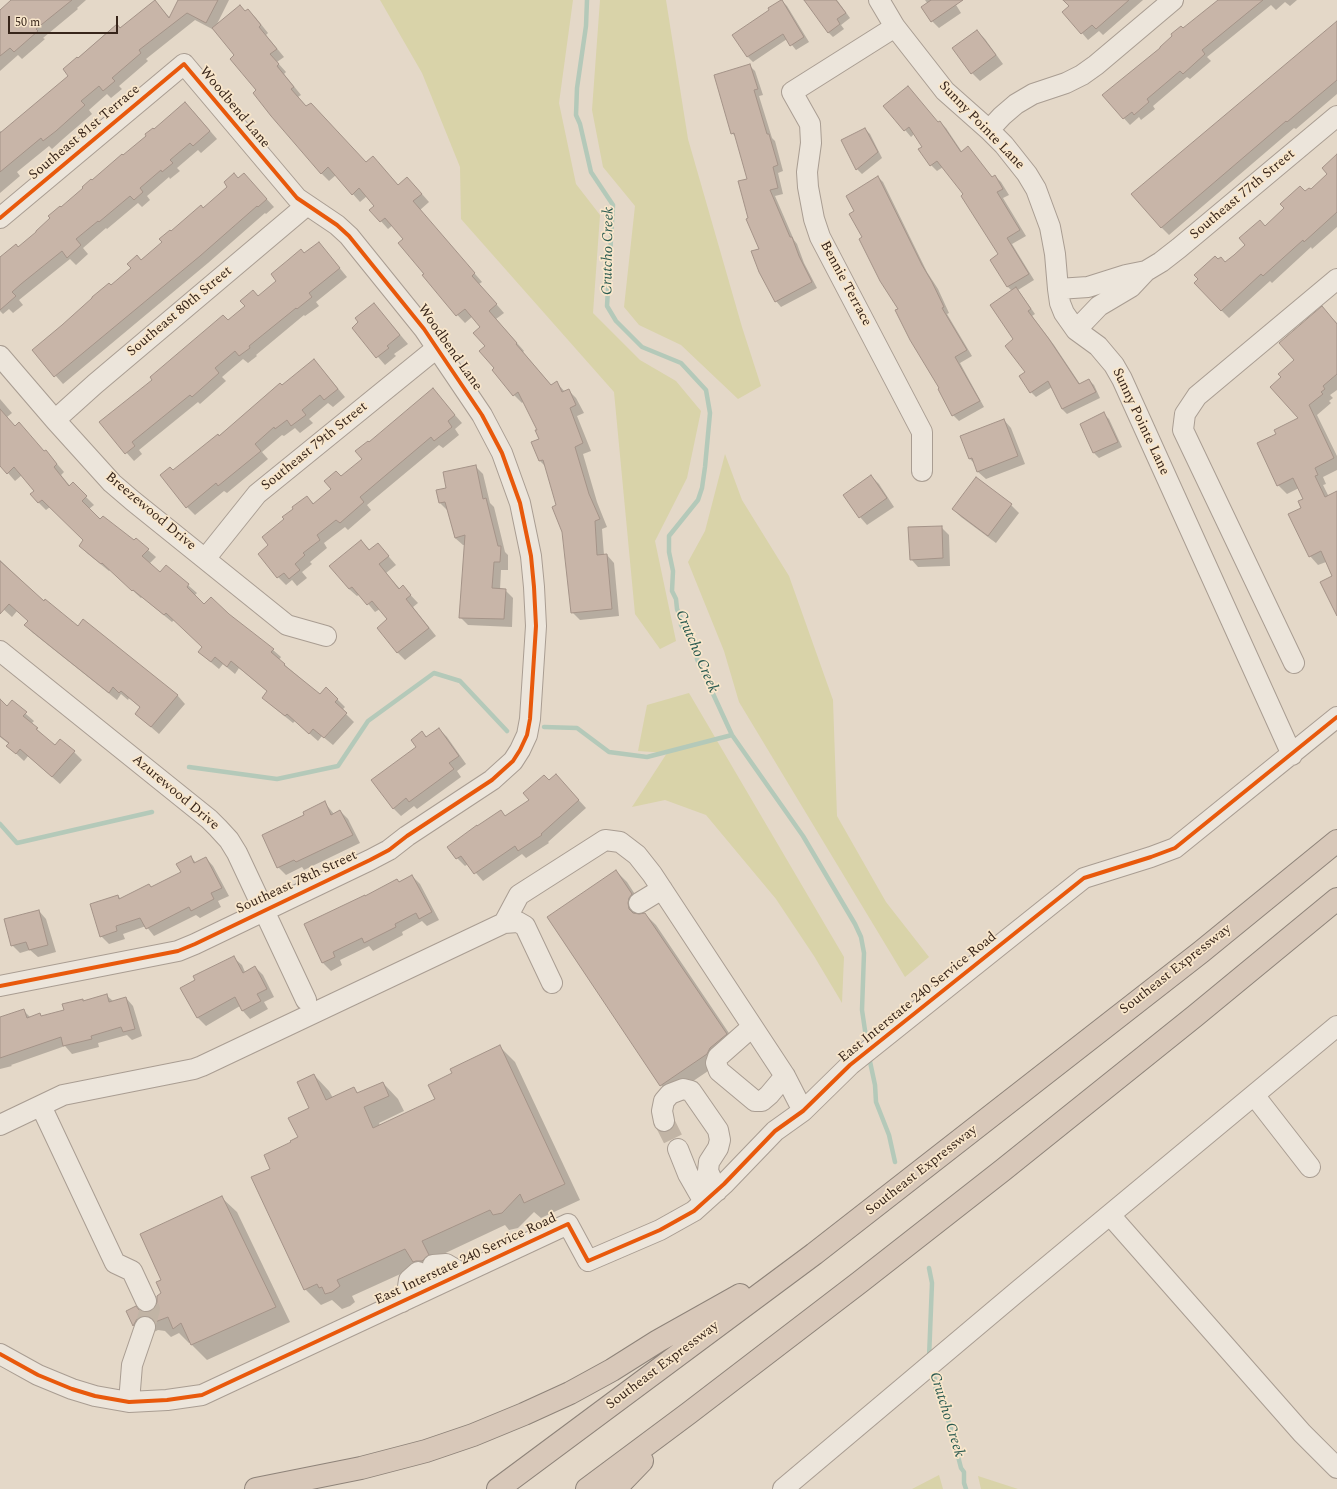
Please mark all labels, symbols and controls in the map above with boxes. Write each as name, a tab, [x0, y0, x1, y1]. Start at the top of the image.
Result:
scale bar	[10, 8, 120, 34]
text: 50 m	[15, 13, 40, 32]
street label: Woodbend Lane	[195, 64, 273, 152]
street label: Sunny Pointe Lane	[935, 78, 1027, 174]
street label: Southeast 81st Terrace	[26, 82, 144, 184]
street label: Southeast 77th Street	[1187, 146, 1299, 244]
water label: Crutcho Creek	[599, 207, 619, 295]
street label: Bennie Terrace	[815, 239, 875, 329]
street label: Southeast 80th Street	[124, 263, 236, 361]
street label: Woodbend Lane	[413, 302, 485, 394]
street label: Sunny Pointe Lane	[1108, 366, 1172, 478]
street label: Southeast 79th Street	[259, 399, 371, 495]
street label: Breezewood Drive	[101, 469, 199, 555]
water label: Crutcho Creek	[670, 608, 722, 696]
street label: Azurewood Drive	[128, 752, 222, 834]
street label: Southeast 78th Street	[234, 848, 360, 918]
street label: Southeast Expressway	[1117, 921, 1235, 1019]
street label: East Interstate 240 Service Road	[836, 929, 1000, 1067]
street label: Southeast Expressway	[863, 1122, 981, 1220]
street label: East Interstate 240 Service Road	[373, 1210, 559, 1310]
street label: Southeast Expressway	[603, 1318, 723, 1414]
water label: Crutcho Creek	[925, 1370, 967, 1460]

